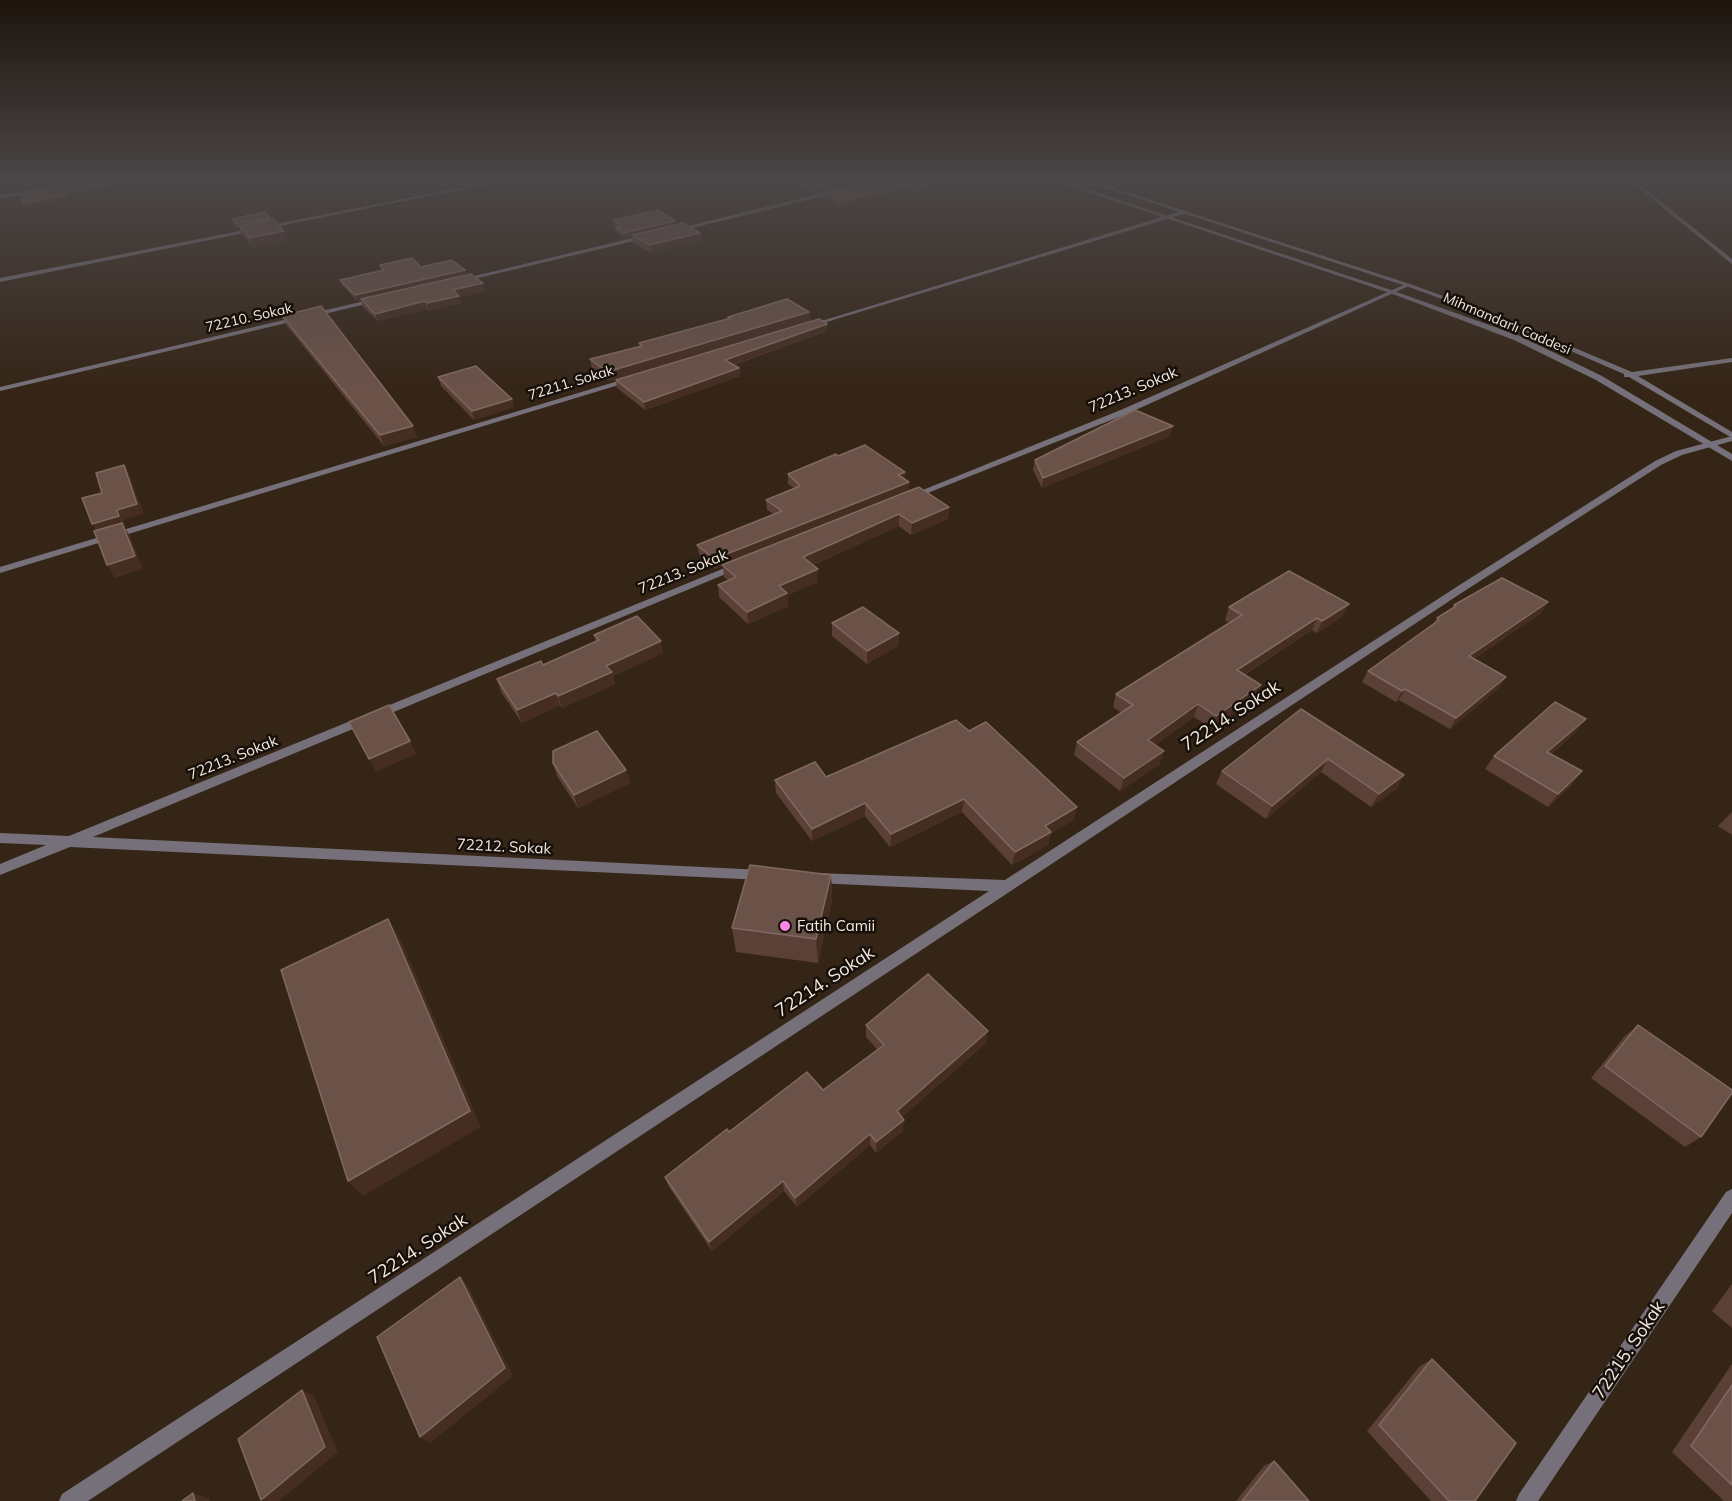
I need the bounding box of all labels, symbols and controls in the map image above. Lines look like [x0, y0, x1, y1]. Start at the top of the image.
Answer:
street label: Mihmandarlı Caddesi [1441, 289, 1573, 359]
street label: 72210. Sokak [204, 300, 294, 336]
street label: 72211. Sokak [526, 362, 616, 404]
street label: 72213. Sokak [1086, 363, 1180, 417]
street label: 72213. Sokak [636, 546, 730, 598]
street label: 72214. Sokak [1178, 676, 1284, 756]
street label: 72213. Sokak [186, 732, 280, 784]
street label: 72212. Sokak [456, 836, 552, 858]
place label: Fatih Camii [797, 917, 875, 935]
marker: Fatih Camii [778, 919, 792, 933]
street label: 72214. Sokak [772, 942, 878, 1022]
street label: 72214. Sokak [365, 1209, 471, 1289]
street label: 72215. Sokak [1588, 1297, 1670, 1403]

